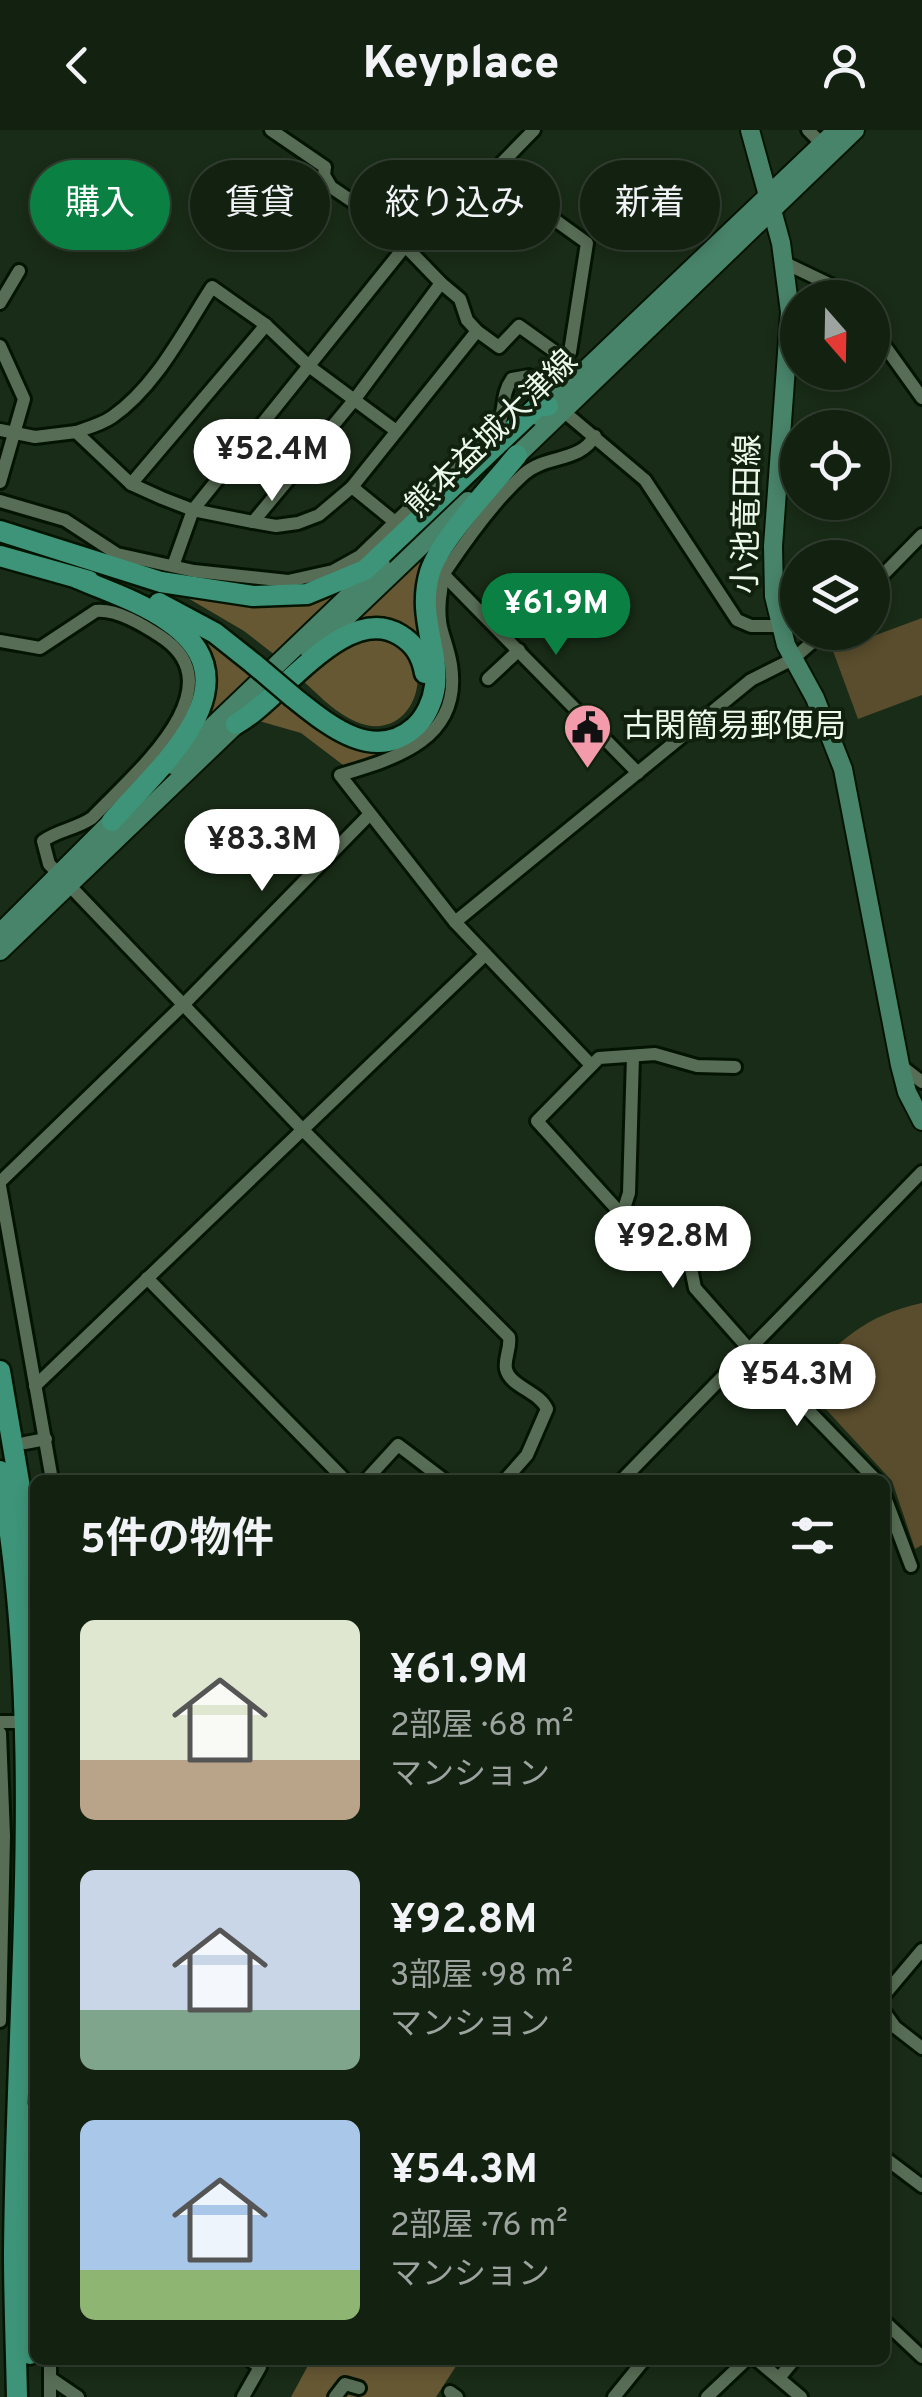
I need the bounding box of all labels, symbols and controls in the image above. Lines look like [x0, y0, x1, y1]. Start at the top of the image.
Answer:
text: Keyplace [363, 37, 559, 94]
icon: back [50, 38, 105, 93]
icon: person [817, 38, 872, 93]
chip: 購入 [30, 160, 170, 250]
chip: 賃貸 [190, 160, 330, 250]
chip: 絞り込み [350, 160, 560, 250]
chip: 新着 [580, 160, 720, 250]
north arrow [780, 280, 890, 390]
map controls [780, 280, 890, 650]
street label: 熊本益城大津線 [399, 343, 587, 527]
button: locate [780, 410, 890, 520]
pin: ¥52.4M [191, 419, 353, 504]
text: ¥52.4M [216, 431, 328, 471]
street label: 小池竜田線 [728, 434, 770, 594]
button: layers [780, 540, 890, 650]
pin: ¥61.9M [475, 573, 637, 658]
text: ¥61.9M [503, 585, 609, 625]
public building icon: 古閑簡易郵便局 [561, 702, 613, 770]
place label: 古閑簡易郵便局 [622, 708, 846, 748]
pin: ¥83.3M [181, 809, 343, 894]
text: ¥83.3M [207, 821, 317, 861]
pin: ¥92.8M [592, 1206, 754, 1291]
text: ¥92.8M [617, 1218, 729, 1258]
pin: ¥54.3M [716, 1344, 878, 1429]
text: ¥54.3M [741, 1356, 853, 1396]
icon: filters [785, 1508, 840, 1563]
text: 5件の物件 [80, 1515, 274, 1568]
text: ¥61.9M [390, 1645, 528, 1698]
icon: home [160, 1660, 280, 1780]
text: 2部屋 · 68 m² [390, 1707, 574, 1747]
text: マンション [390, 1756, 550, 1796]
text: ¥92.8M [390, 1895, 537, 1948]
icon: home [160, 1910, 280, 2030]
text: 3部屋 · 98 m² [390, 1957, 573, 1997]
text: マンション [390, 2006, 550, 2046]
text: ¥54.3M [390, 2145, 538, 2198]
icon: home [160, 2160, 280, 2280]
text: 2部屋 · 76 m² [390, 2207, 568, 2247]
text: マンション [390, 2256, 550, 2296]

